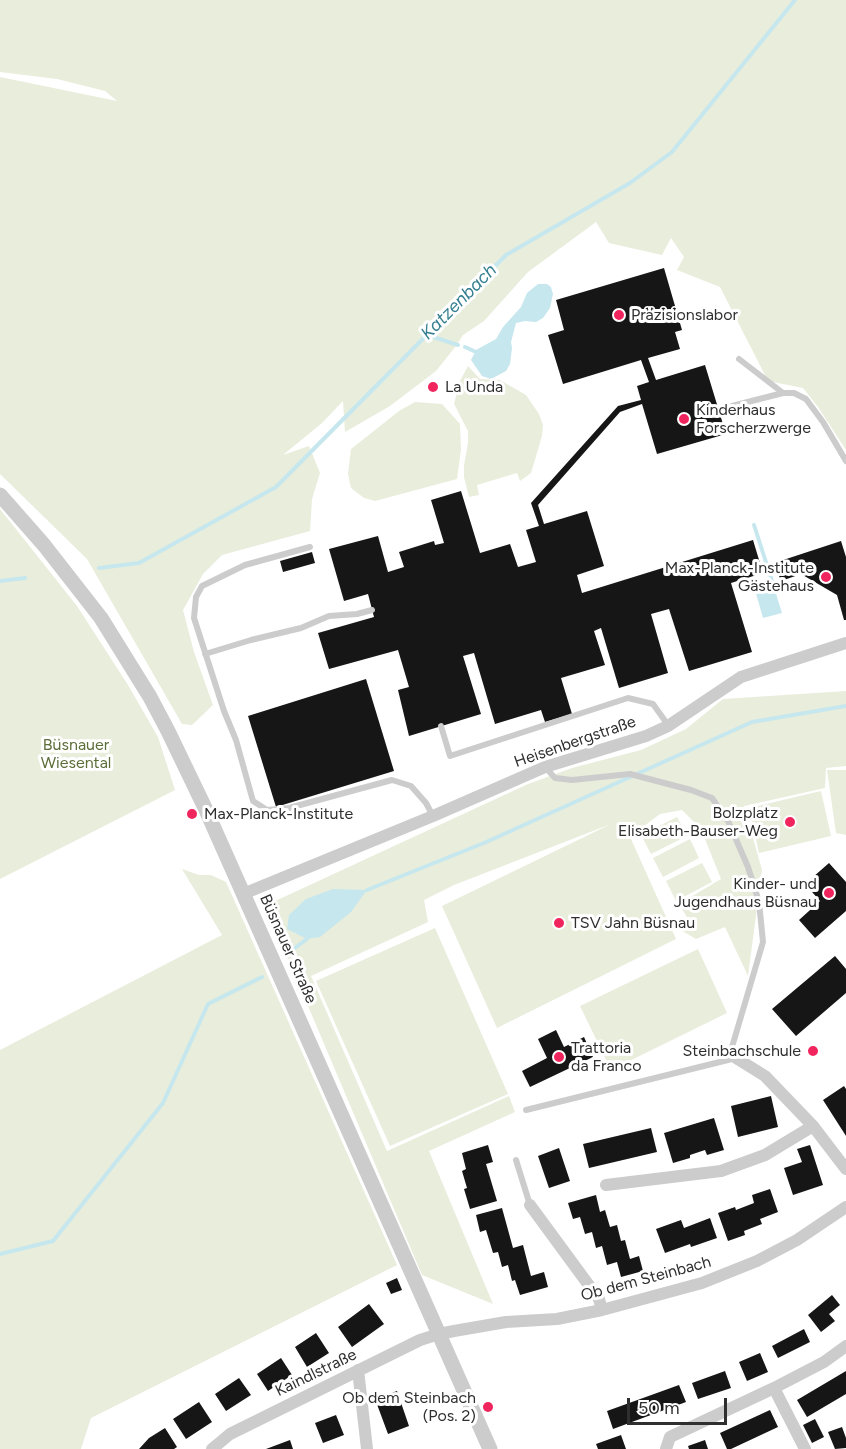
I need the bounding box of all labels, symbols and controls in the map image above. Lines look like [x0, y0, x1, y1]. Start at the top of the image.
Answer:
water label: Katzenbach [417, 260, 501, 344]
place label: Präzisionslabor [631, 305, 738, 325]
marker: Präzisionslabor [612, 308, 626, 322]
place label: La Unda [445, 377, 503, 397]
marker: La Unda [426, 380, 440, 394]
place label: Kinderhaus Forscherzwerge [696, 400, 811, 438]
marker: Kinderhaus Forscherzwerge [677, 412, 691, 426]
place label: Max-Planck-Institute Gästehaus [665, 558, 814, 596]
marker: Max-Planck-Institute Gästehaus [819, 570, 833, 584]
street label: Heisenbergstraße [512, 712, 638, 772]
park label: Büsnauer Wiesental [41, 735, 111, 773]
place label: Bolzplatz Elisabeth-Bauser-Weg [618, 803, 778, 841]
place label: Max-Planck-Institute [204, 804, 353, 824]
marker: Max-Planck-Institute [185, 807, 199, 821]
marker: Bolzplatz Elisabeth-Bauser-Weg [783, 815, 797, 829]
place label: Kinder- und Jugendhaus Büsnau [674, 874, 817, 912]
marker: Kinder- und Jugendhaus Büsnau [822, 886, 836, 900]
street label: Büsnauer Straße [255, 891, 321, 1007]
place label: TSV Jahn Büsnau [571, 913, 695, 933]
marker: TSV Jahn Büsnau [552, 916, 566, 930]
place label: Trattoria da Franco [571, 1038, 641, 1076]
place label: Steinbachschule [682, 1041, 801, 1061]
marker: Steinbachschule [806, 1044, 820, 1058]
marker: Trattoria da Franco [552, 1050, 566, 1064]
street label: Ob dem Steinbach [579, 1252, 713, 1306]
street label: Kaindlstraße [272, 1345, 360, 1401]
scale bar [630, 1386, 730, 1424]
place label: Ob dem Steinbach (Pos. 2) [342, 1388, 476, 1426]
text: 50 m [638, 1397, 680, 1419]
marker: Ob dem Steinbach (Pos. 2) [481, 1400, 495, 1414]

